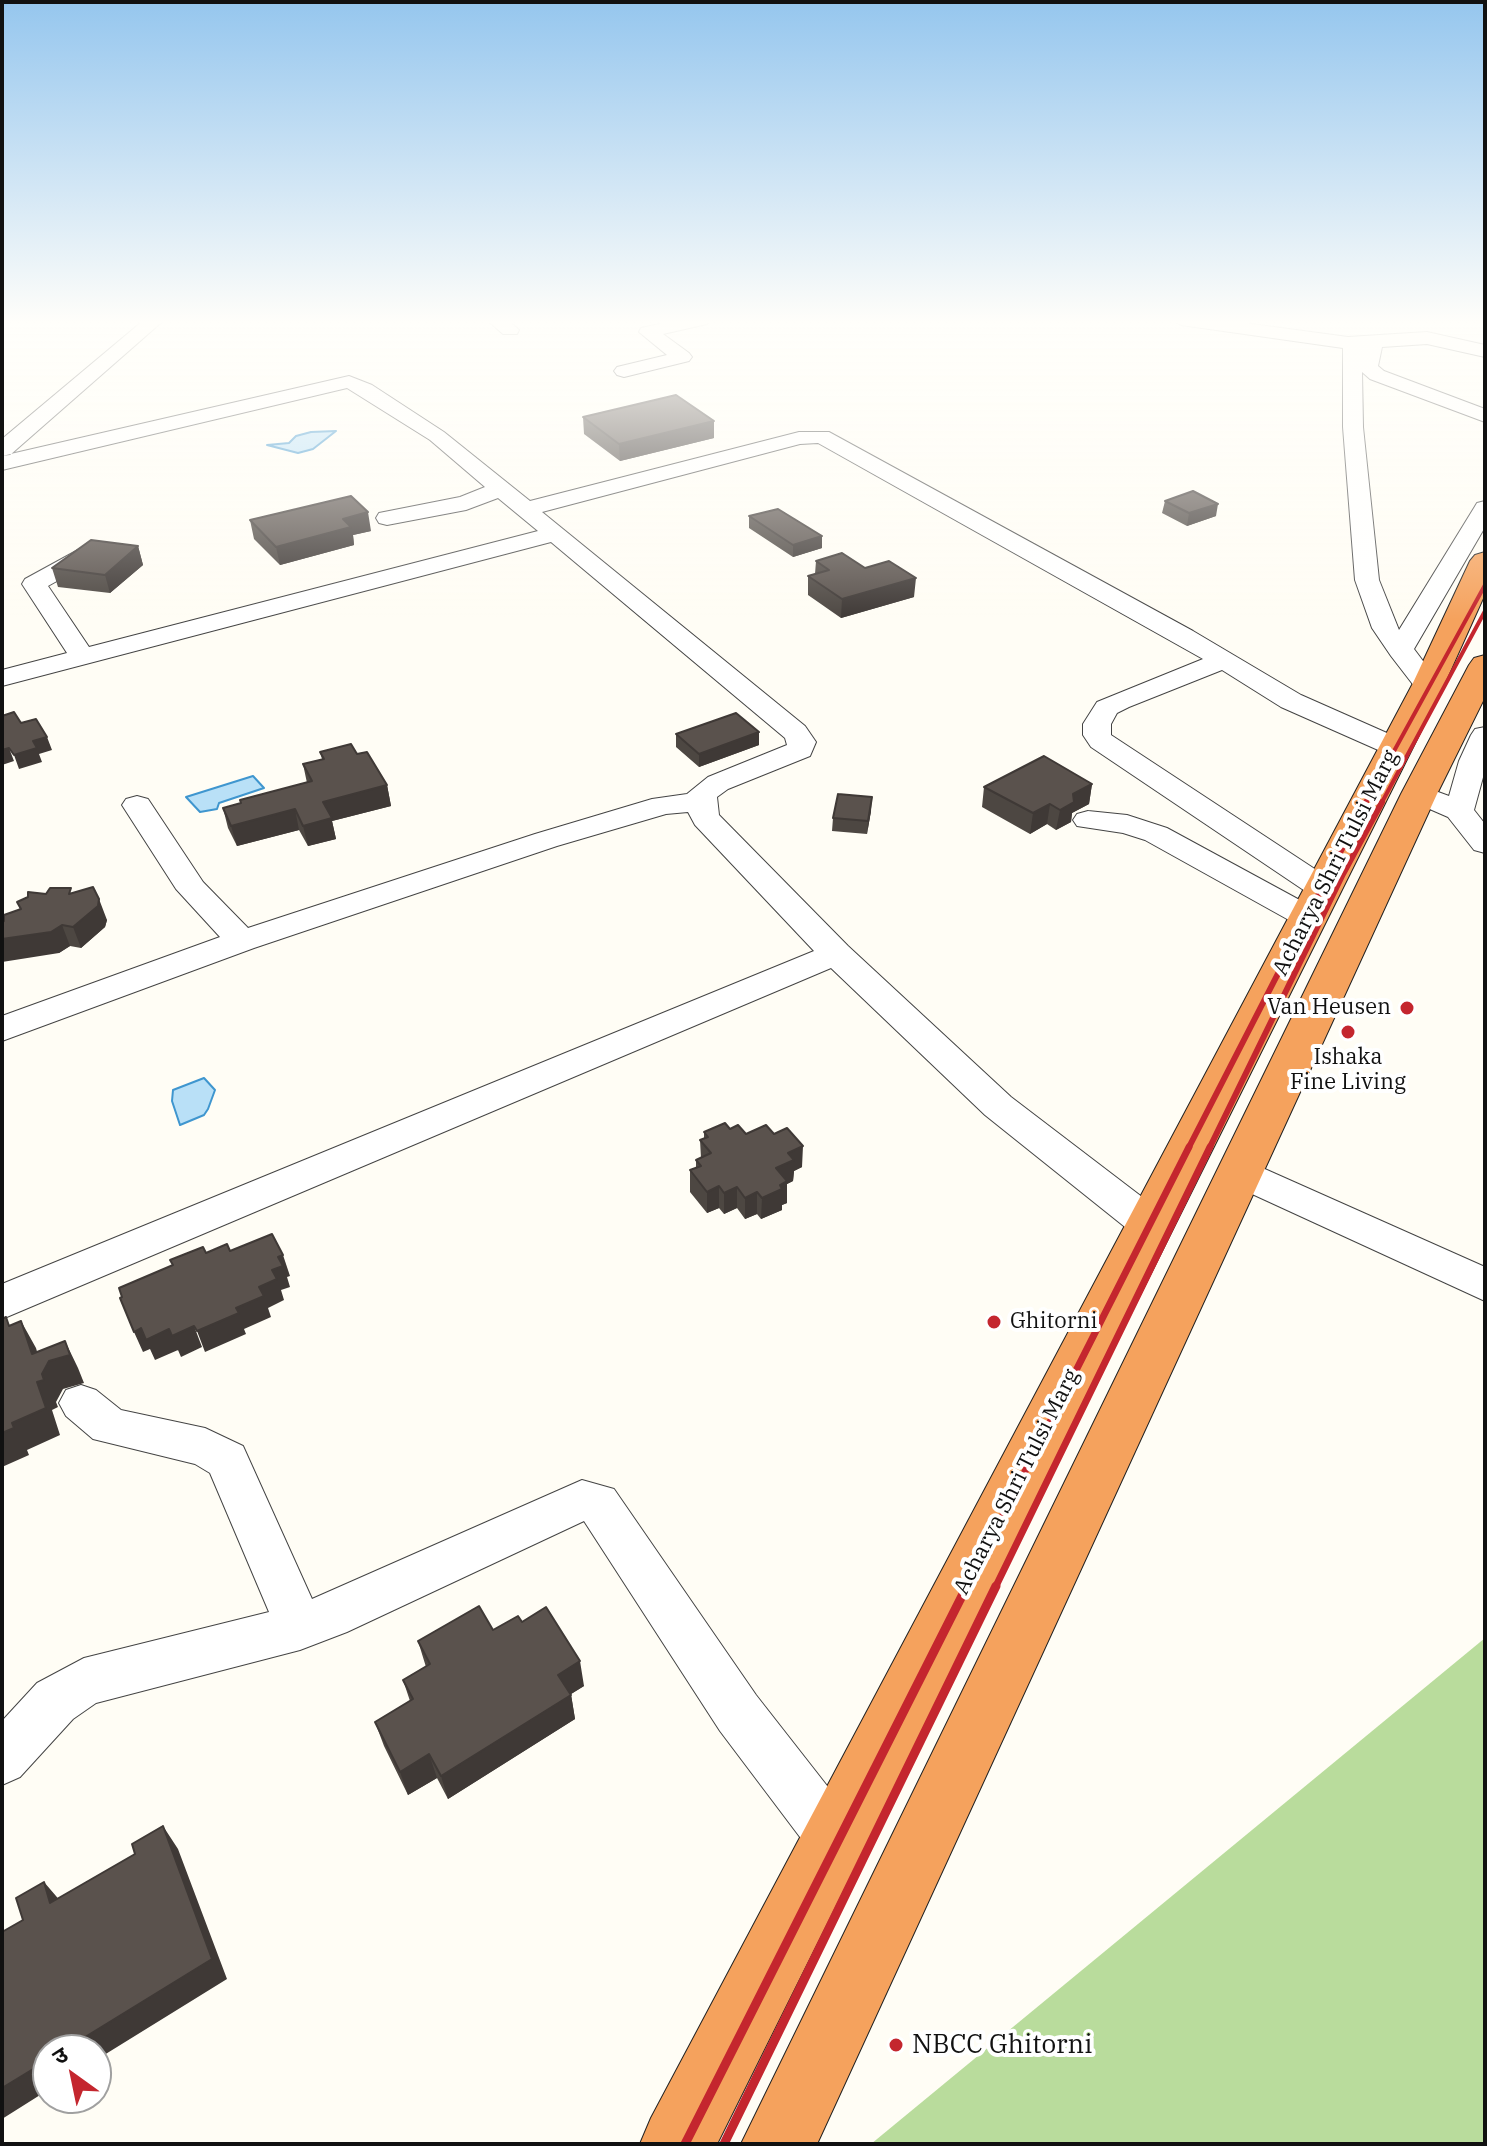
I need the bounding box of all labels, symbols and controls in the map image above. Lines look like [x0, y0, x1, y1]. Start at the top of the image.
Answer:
street label: Acharya Shri Tulsi Marg [1268, 746, 1404, 980]
place label: Van Heusen [1267, 995, 1391, 1021]
marker: Van Heusen [1398, 999, 1416, 1017]
marker: Ishaka Fine Living [1339, 1023, 1357, 1041]
place label: Ishaka Fine Living [1290, 1045, 1406, 1096]
place label: Ghitorni [1010, 1309, 1097, 1335]
marker: Ghitorni [985, 1313, 1003, 1331]
street label: Acharya Shri Tulsi Marg [949, 1365, 1085, 1599]
place label: NBCC Ghitorni [912, 2029, 1092, 2061]
north arrow [32, 2034, 112, 2114]
marker: NBCC Ghitorni [887, 2036, 905, 2054]
text: उ [46, 2039, 73, 2071]

